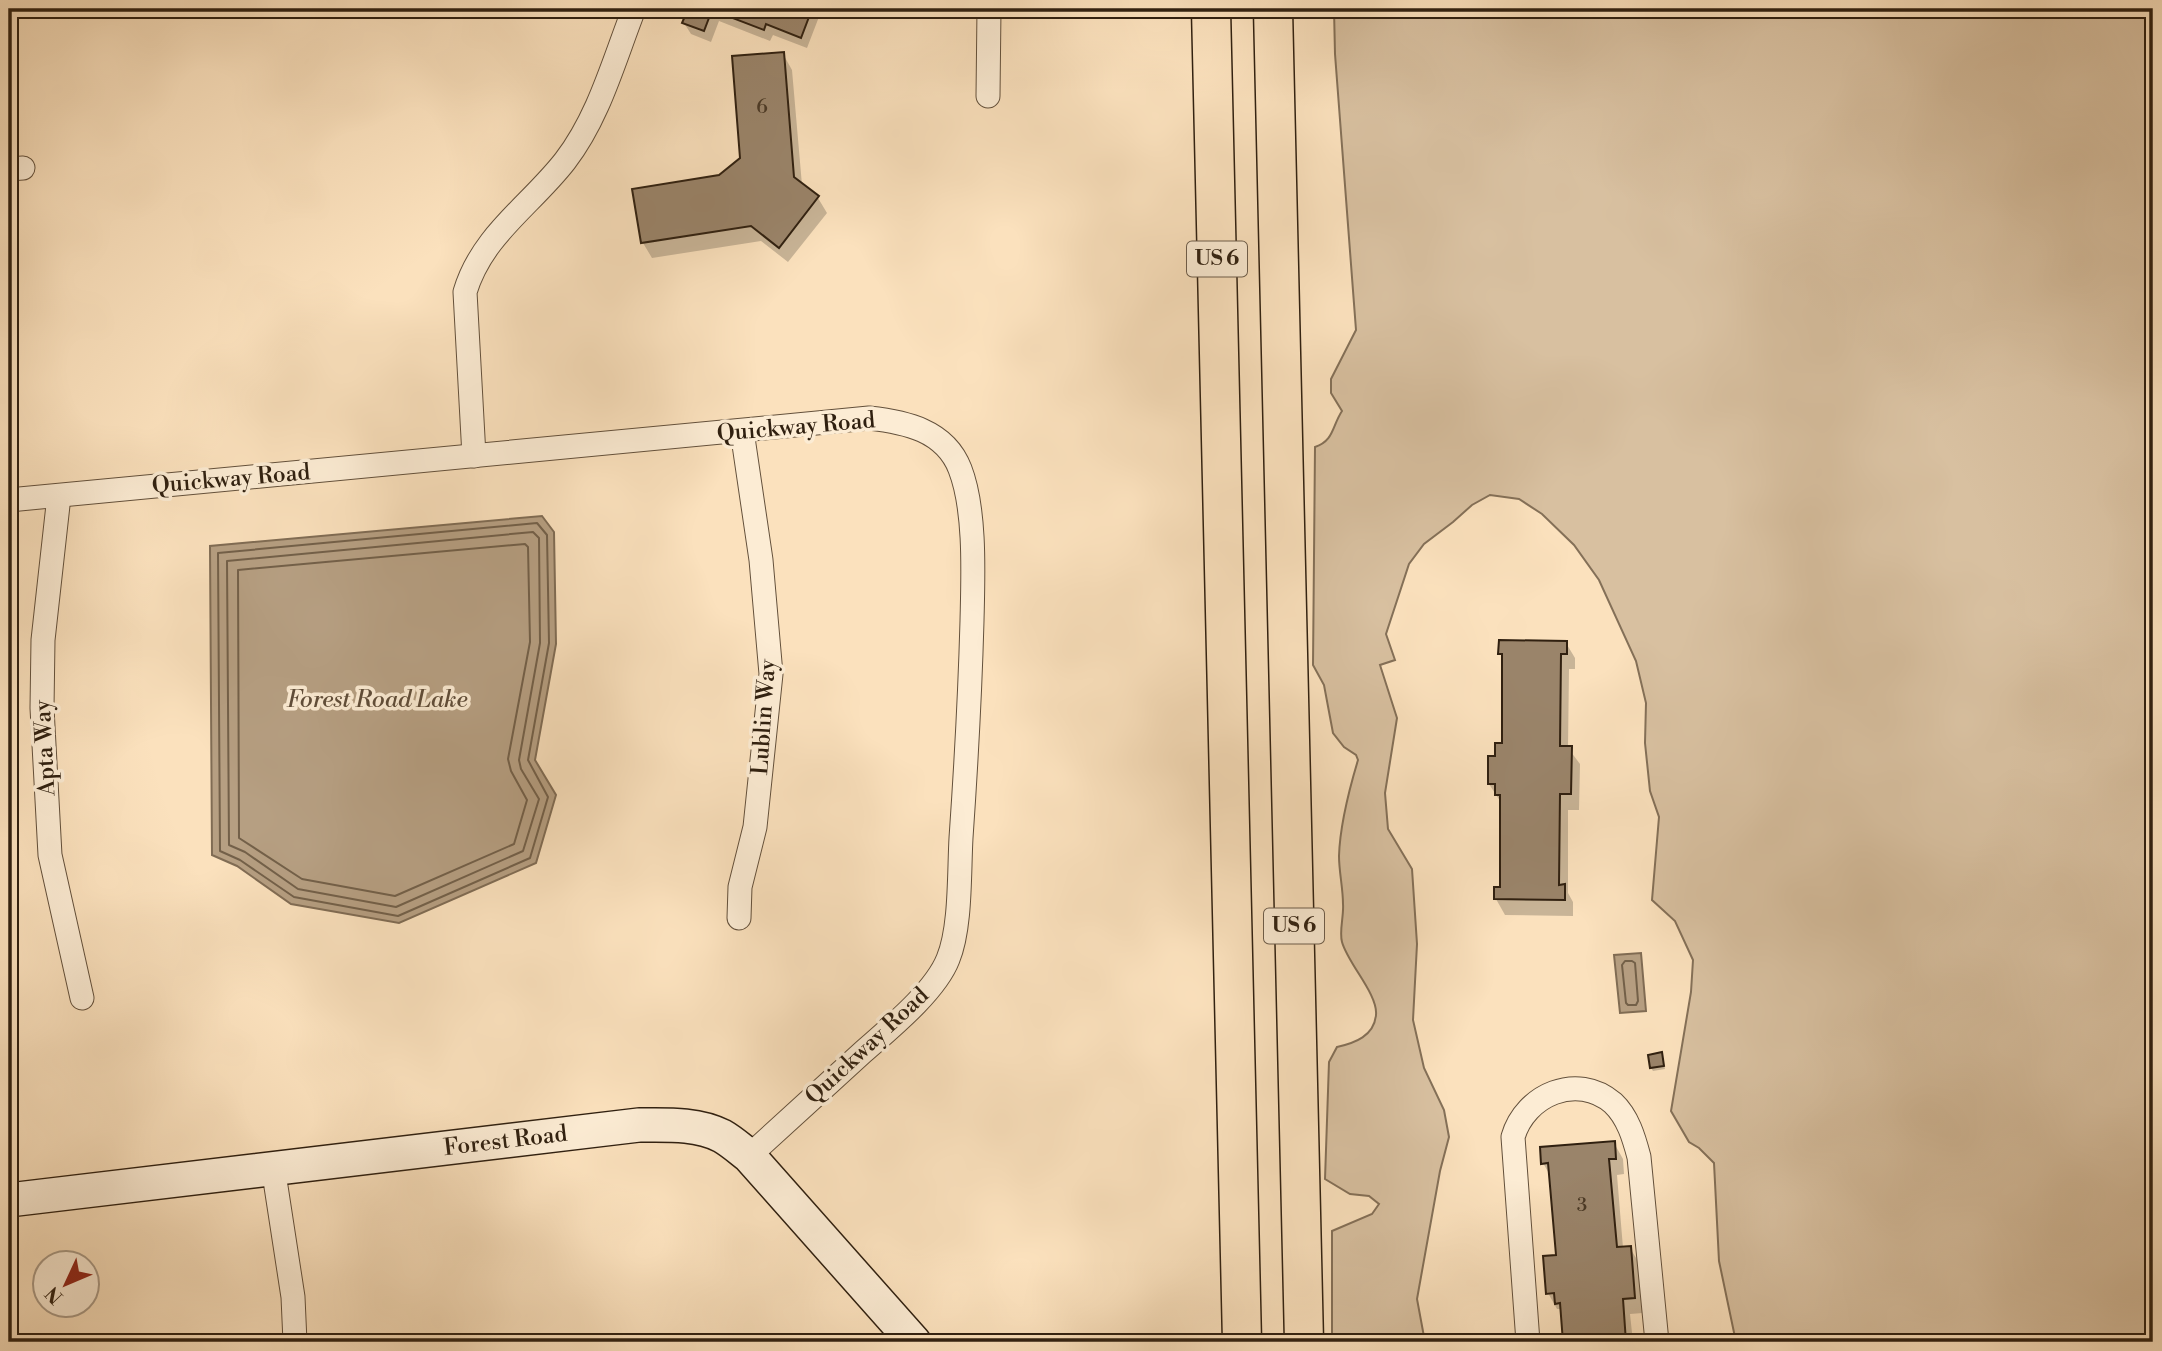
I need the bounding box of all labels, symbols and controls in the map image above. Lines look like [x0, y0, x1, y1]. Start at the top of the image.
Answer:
house number: 6 [756, 95, 768, 119]
road number: US 6 [1187, 242, 1247, 276]
street label: Quickway Road [716, 406, 876, 448]
street label: Quickway Road [151, 458, 311, 500]
street label: Lublin Way [746, 657, 782, 776]
water label: Forest Road Lake [286, 685, 468, 715]
street label: Apta Way [28, 699, 62, 798]
road number: US 6 [1264, 908, 1324, 944]
street label: Quickway Road [799, 982, 935, 1110]
street label: Forest Road [442, 1120, 569, 1162]
house number: 3 [1577, 1193, 1587, 1217]
north arrow [32, 1250, 102, 1320]
text: N [41, 1281, 68, 1309]

